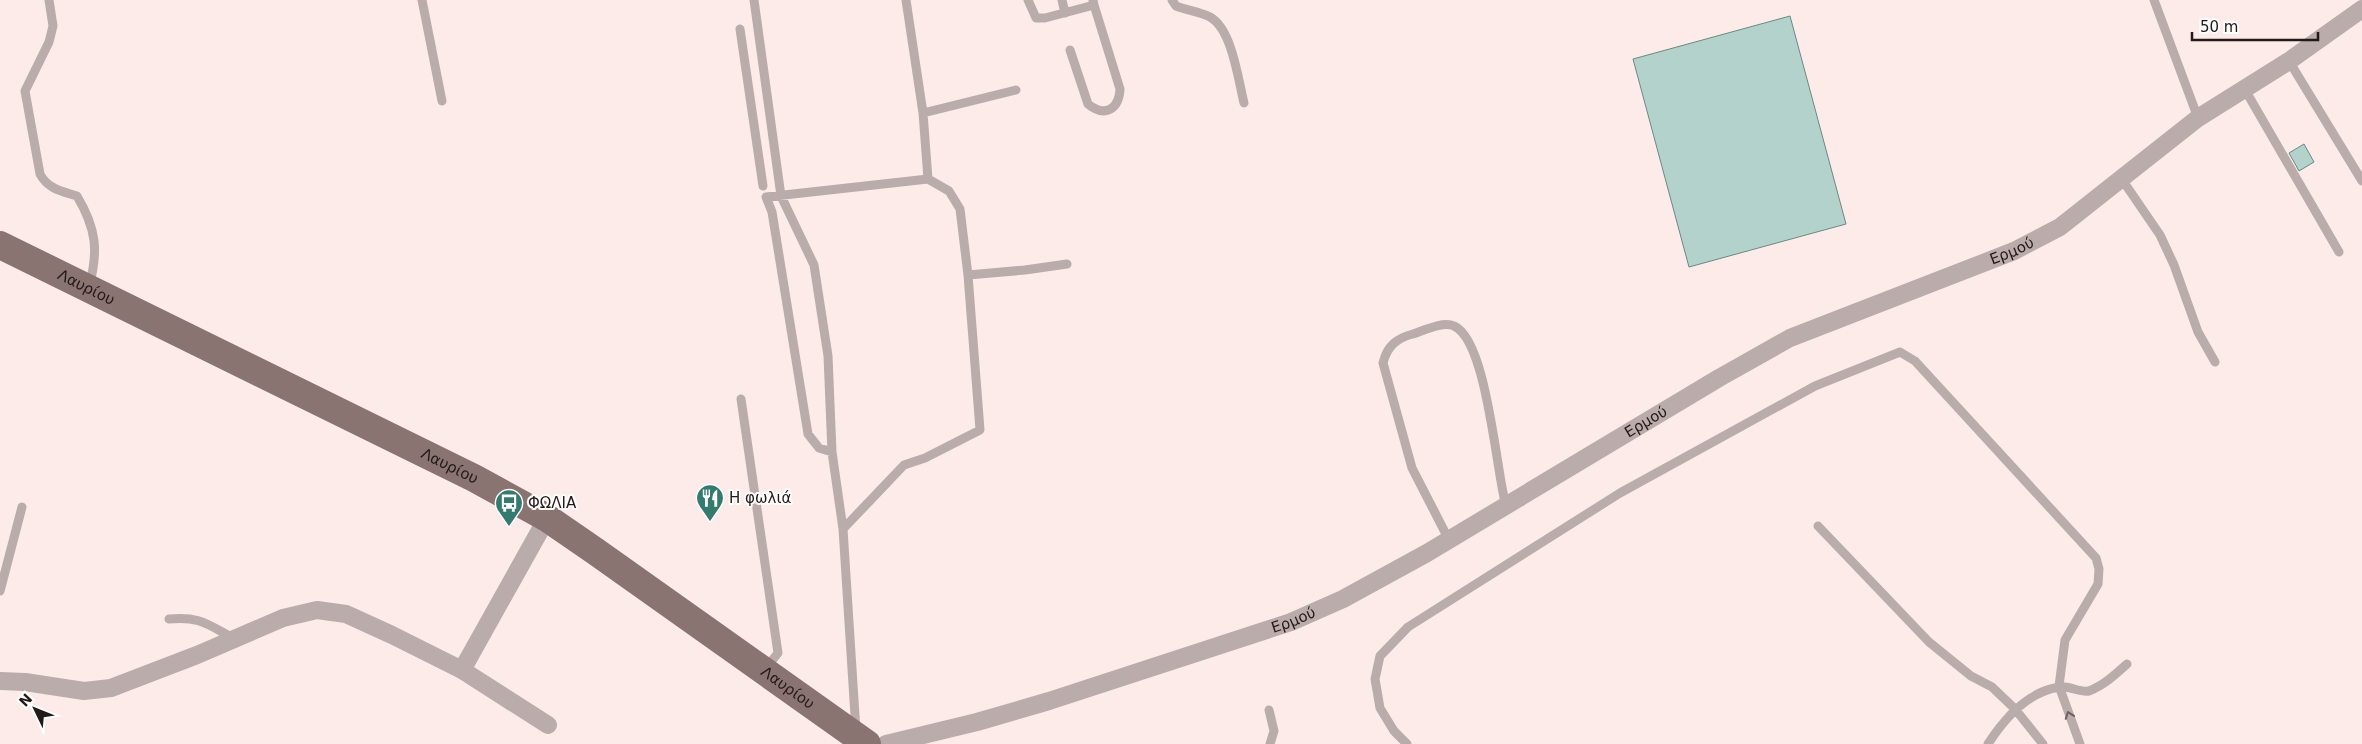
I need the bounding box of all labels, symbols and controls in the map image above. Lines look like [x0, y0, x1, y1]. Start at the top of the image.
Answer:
scale bar [2192, 10, 2318, 42]
text: 50 m [2200, 18, 2238, 36]
street label: Ερμού [1987, 233, 2037, 269]
street label: Λαυρίου [55, 266, 118, 309]
street label: Ερμού [1621, 402, 1670, 441]
street label: Λαυρίου [418, 444, 481, 488]
restaurant icon: Η φωλιά [695, 483, 725, 522]
bus stop icon: ΦΩΛΙΑ [494, 488, 524, 527]
place label: Η φωλιά [729, 489, 791, 507]
place label: ΦΩΛΙΑ [528, 494, 577, 512]
street label: Ερμού [1269, 603, 1318, 637]
street label: Λαυρίου [758, 663, 818, 713]
north arrow [10, 684, 60, 734]
text: N [16, 690, 35, 710]
one-way arrow [2065, 712, 2075, 720]

